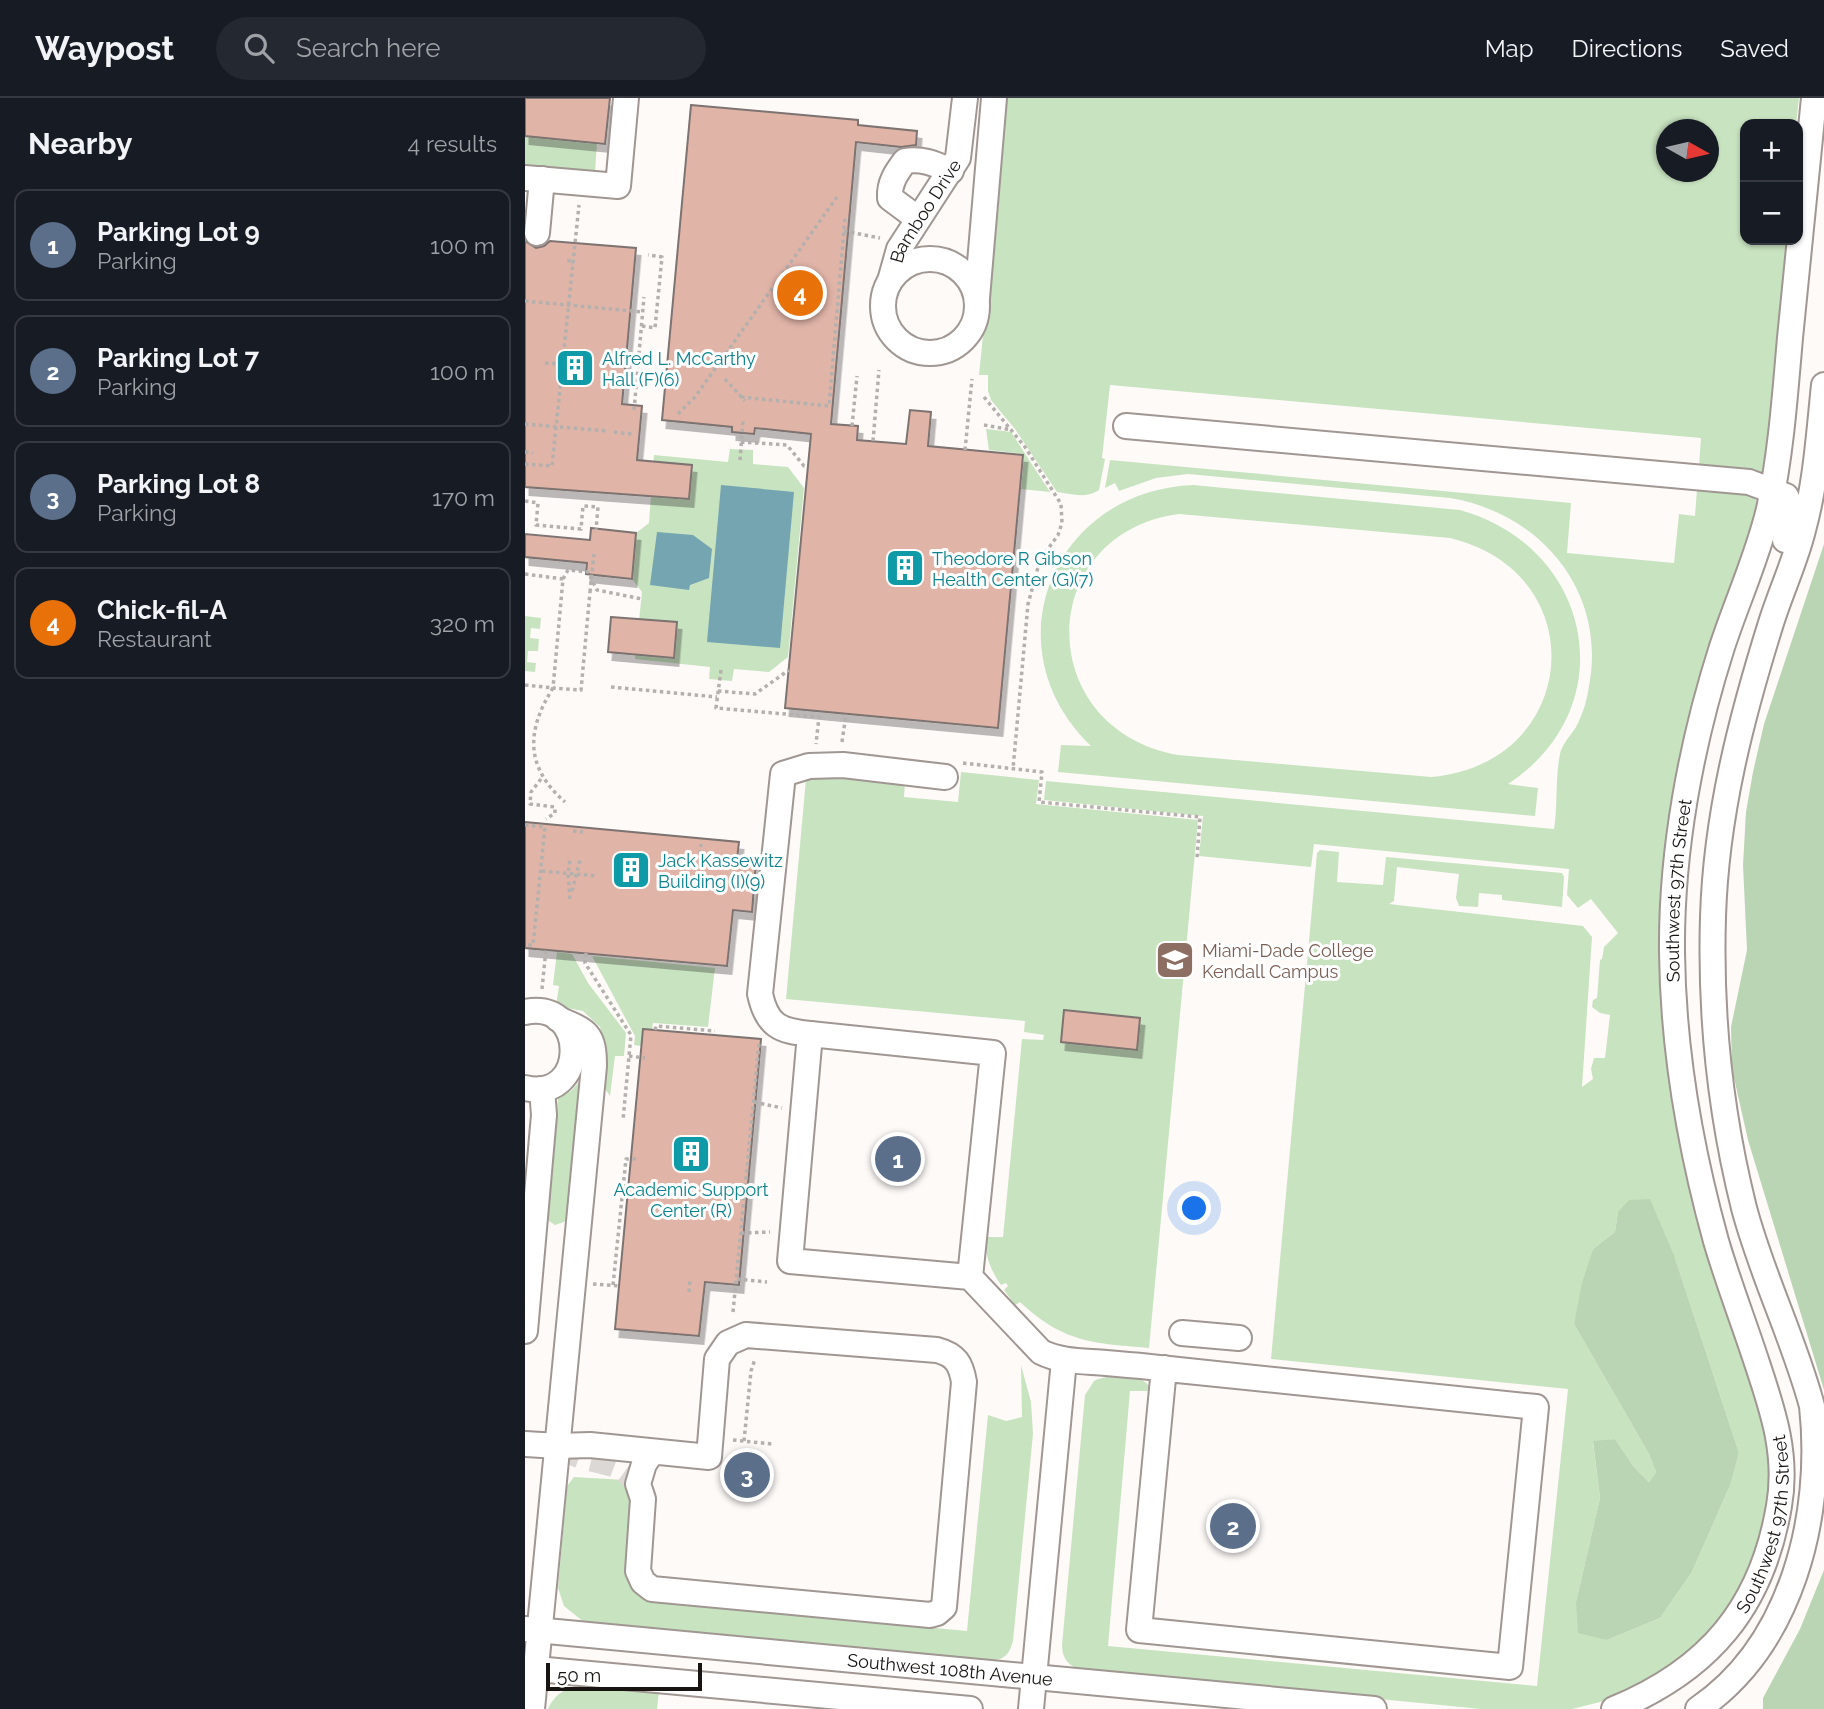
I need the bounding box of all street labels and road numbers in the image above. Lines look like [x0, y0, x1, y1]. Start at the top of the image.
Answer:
street label: Bamboo Drive [885, 155, 965, 265]
street label: Southwest 97th Street [1661, 797, 1695, 983]
street label: Southwest 97th Street [1731, 1434, 1792, 1617]
street label: Southwest 108th Avenue [847, 1649, 1054, 1689]

